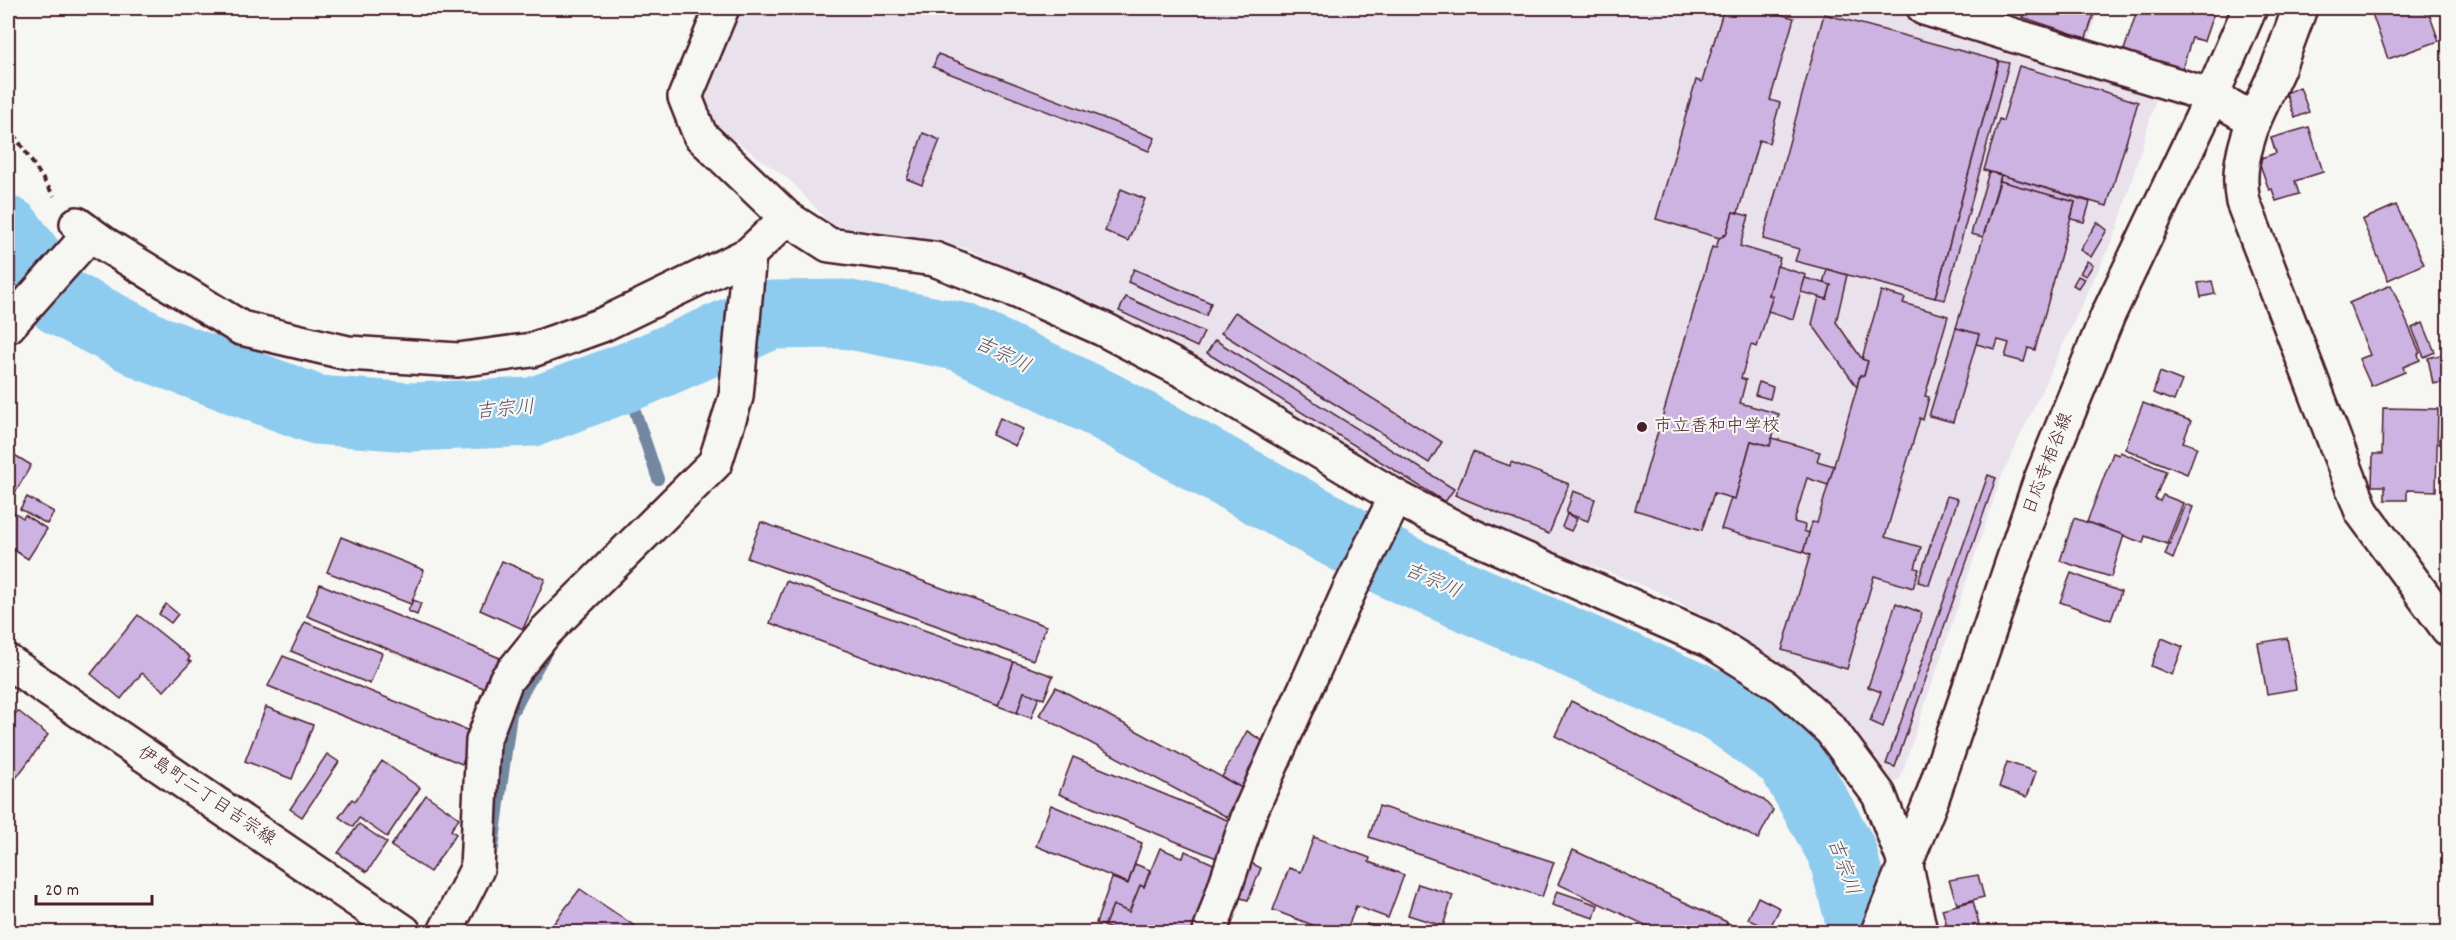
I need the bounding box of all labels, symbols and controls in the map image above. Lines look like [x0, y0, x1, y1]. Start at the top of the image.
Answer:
water label: 吉宗川 [969, 330, 1035, 382]
water label: 吉宗川 [474, 394, 536, 428]
street label: 日応寺栢谷線 [2018, 409, 2080, 519]
place label: 市立香和中学校 [1654, 415, 1780, 440]
marker: 市立香和中学校 [1635, 420, 1649, 434]
water label: 吉宗川 [1399, 557, 1465, 607]
street label: 伊島町二丁目吉宗線 [132, 741, 280, 853]
water label: 吉宗川 [1819, 834, 1865, 900]
scale bar [36, 868, 152, 906]
text: 20 m [45, 879, 79, 904]

